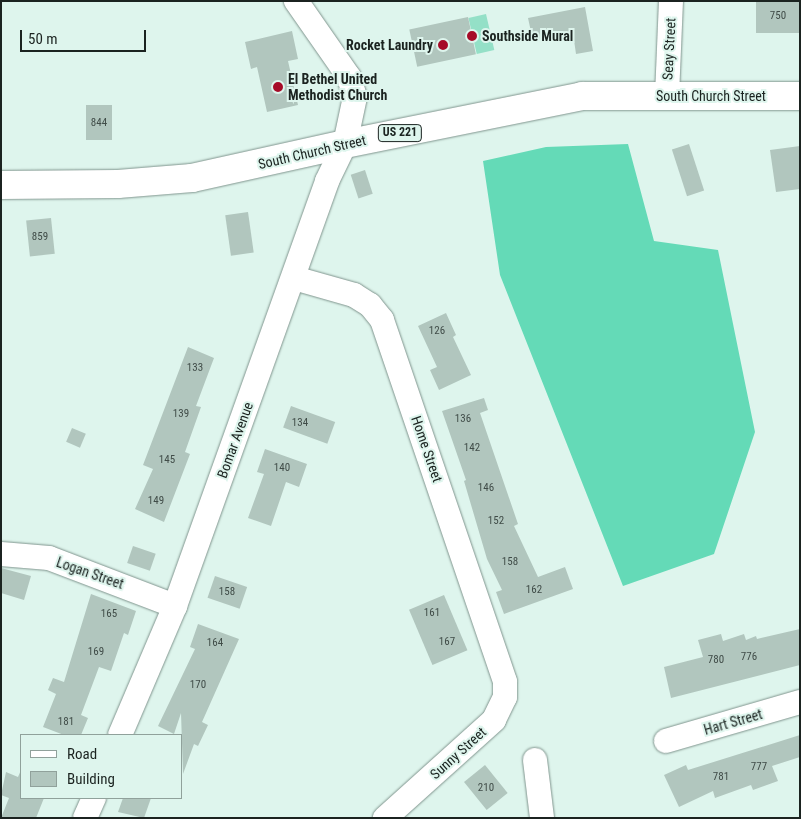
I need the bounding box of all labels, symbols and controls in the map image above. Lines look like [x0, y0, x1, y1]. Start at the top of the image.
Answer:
house number: 750 [770, 9, 786, 23]
street label: Seay Street [659, 17, 679, 81]
scale bar [22, 20, 149, 52]
place label: Southside Mural [482, 28, 573, 44]
text: 50 m [28, 30, 58, 48]
marker: Southside Mural [466, 30, 478, 42]
place label: Rocket Laundry [346, 37, 433, 53]
marker: Rocket Laundry [437, 39, 449, 51]
place label: El Bethel United Methodist Church [288, 71, 387, 104]
marker: El Bethel United Methodist Church [272, 81, 284, 93]
street label: South Church Street [656, 88, 766, 104]
house number: 844 [91, 116, 107, 130]
road number: US 221 [378, 124, 422, 142]
street label: South Church Street [257, 131, 367, 173]
house number: 859 [32, 230, 48, 244]
house number: 126 [429, 324, 445, 338]
house number: 133 [187, 361, 203, 375]
street label: Bomar Avenue [213, 400, 257, 480]
house number: 139 [173, 407, 189, 421]
house number: 136 [455, 412, 471, 426]
street label: Home Street [408, 414, 446, 484]
house number: 134 [292, 416, 308, 430]
house number: 142 [464, 441, 480, 455]
house number: 145 [159, 453, 175, 467]
house number: 140 [274, 461, 290, 475]
house number: 146 [478, 481, 494, 495]
house number: 149 [148, 494, 164, 508]
house number: 152 [488, 514, 504, 528]
street label: Logan Street [54, 554, 126, 592]
house number: 158 [502, 555, 518, 569]
house number: 162 [526, 583, 542, 597]
house number: 158 [219, 585, 235, 599]
house number: 161 [424, 606, 440, 620]
house number: 165 [101, 607, 117, 621]
house number: 167 [439, 635, 455, 649]
house number: 164 [207, 636, 223, 650]
house number: 169 [88, 645, 104, 659]
house number: 776 [741, 650, 757, 664]
house number: 780 [708, 653, 724, 667]
house number: 170 [190, 678, 206, 692]
street label: Hart Street [702, 706, 764, 738]
house number: 181 [58, 715, 74, 729]
street label: Sunny Street [427, 724, 489, 782]
legend [20, 734, 182, 799]
text: Road [67, 745, 97, 763]
house number: 777 [751, 760, 767, 774]
text: Building [67, 770, 115, 788]
house number: 781 [713, 770, 729, 784]
house number: 210 [478, 781, 494, 795]

